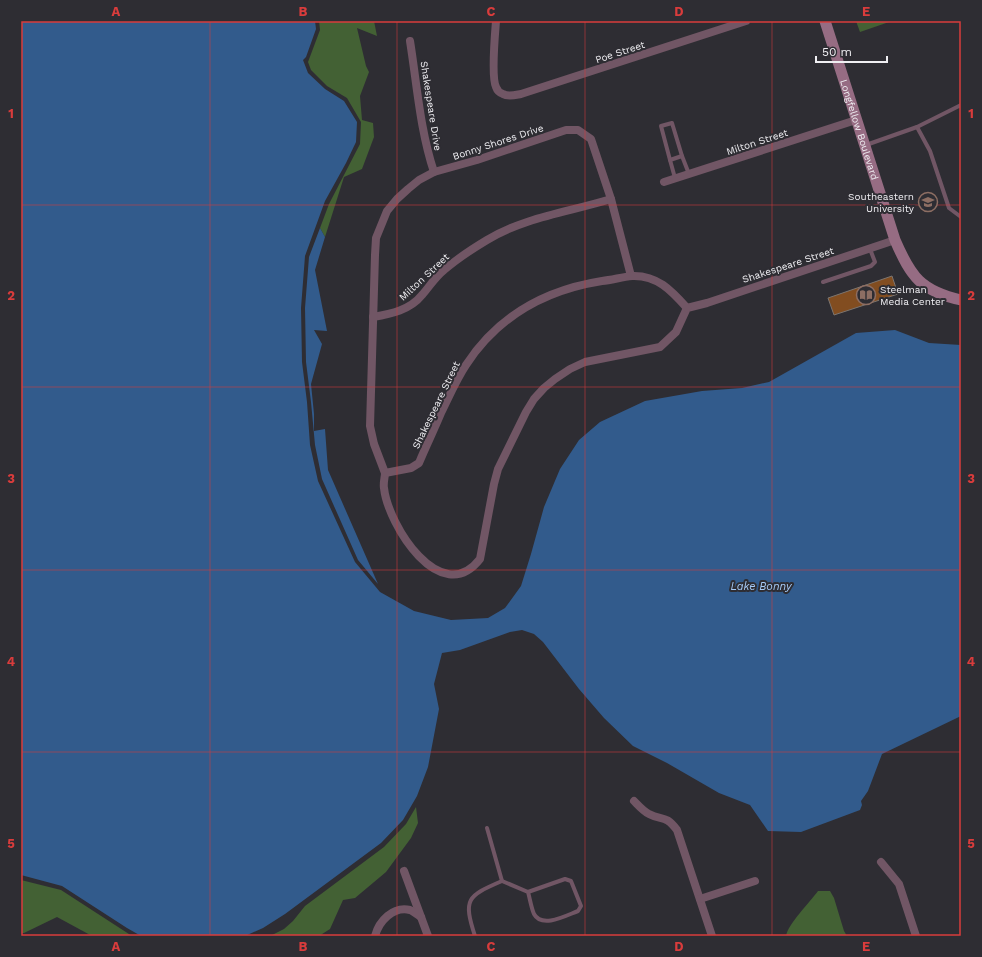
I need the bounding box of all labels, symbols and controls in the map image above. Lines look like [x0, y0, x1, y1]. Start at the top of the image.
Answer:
text: A [112, 4, 121, 19]
text: B [299, 4, 308, 19]
text: C [487, 4, 496, 19]
text: D [674, 4, 684, 19]
text: E [862, 4, 870, 19]
scale bar [816, 38, 887, 64]
street label: Poe Street [594, 39, 647, 65]
text: 50 m [822, 45, 852, 59]
street label: Shakespeare Drive [418, 60, 444, 152]
street label: Longfellow Boulevard [839, 78, 881, 181]
text: 1 [8, 106, 14, 121]
text: 1 [968, 106, 974, 121]
street label: Bonny Shores Drive [451, 122, 545, 162]
street label: Milton Street [725, 127, 790, 157]
place label: Southeastern University [848, 191, 915, 214]
school or university icon: Southeastern University [917, 191, 939, 213]
street label: Shakespeare Street [741, 245, 836, 285]
street label: Milton Street [397, 251, 452, 303]
library icon: Steelman Media Center [855, 284, 877, 306]
place label: Steelman Media Center [880, 284, 945, 307]
text: 2 [7, 288, 15, 303]
text: 2 [967, 288, 975, 303]
street label: Shakespeare Street [410, 359, 462, 450]
text: 3 [7, 471, 15, 486]
text: 3 [967, 471, 975, 486]
water label: Lake Bonny [731, 580, 793, 593]
text: 4 [7, 654, 16, 669]
text: 4 [967, 654, 976, 669]
text: 5 [7, 836, 15, 851]
text: 5 [967, 836, 975, 851]
text: A [112, 939, 121, 954]
text: B [299, 939, 308, 954]
text: C [487, 939, 496, 954]
text: D [674, 939, 684, 954]
text: E [862, 939, 870, 954]

